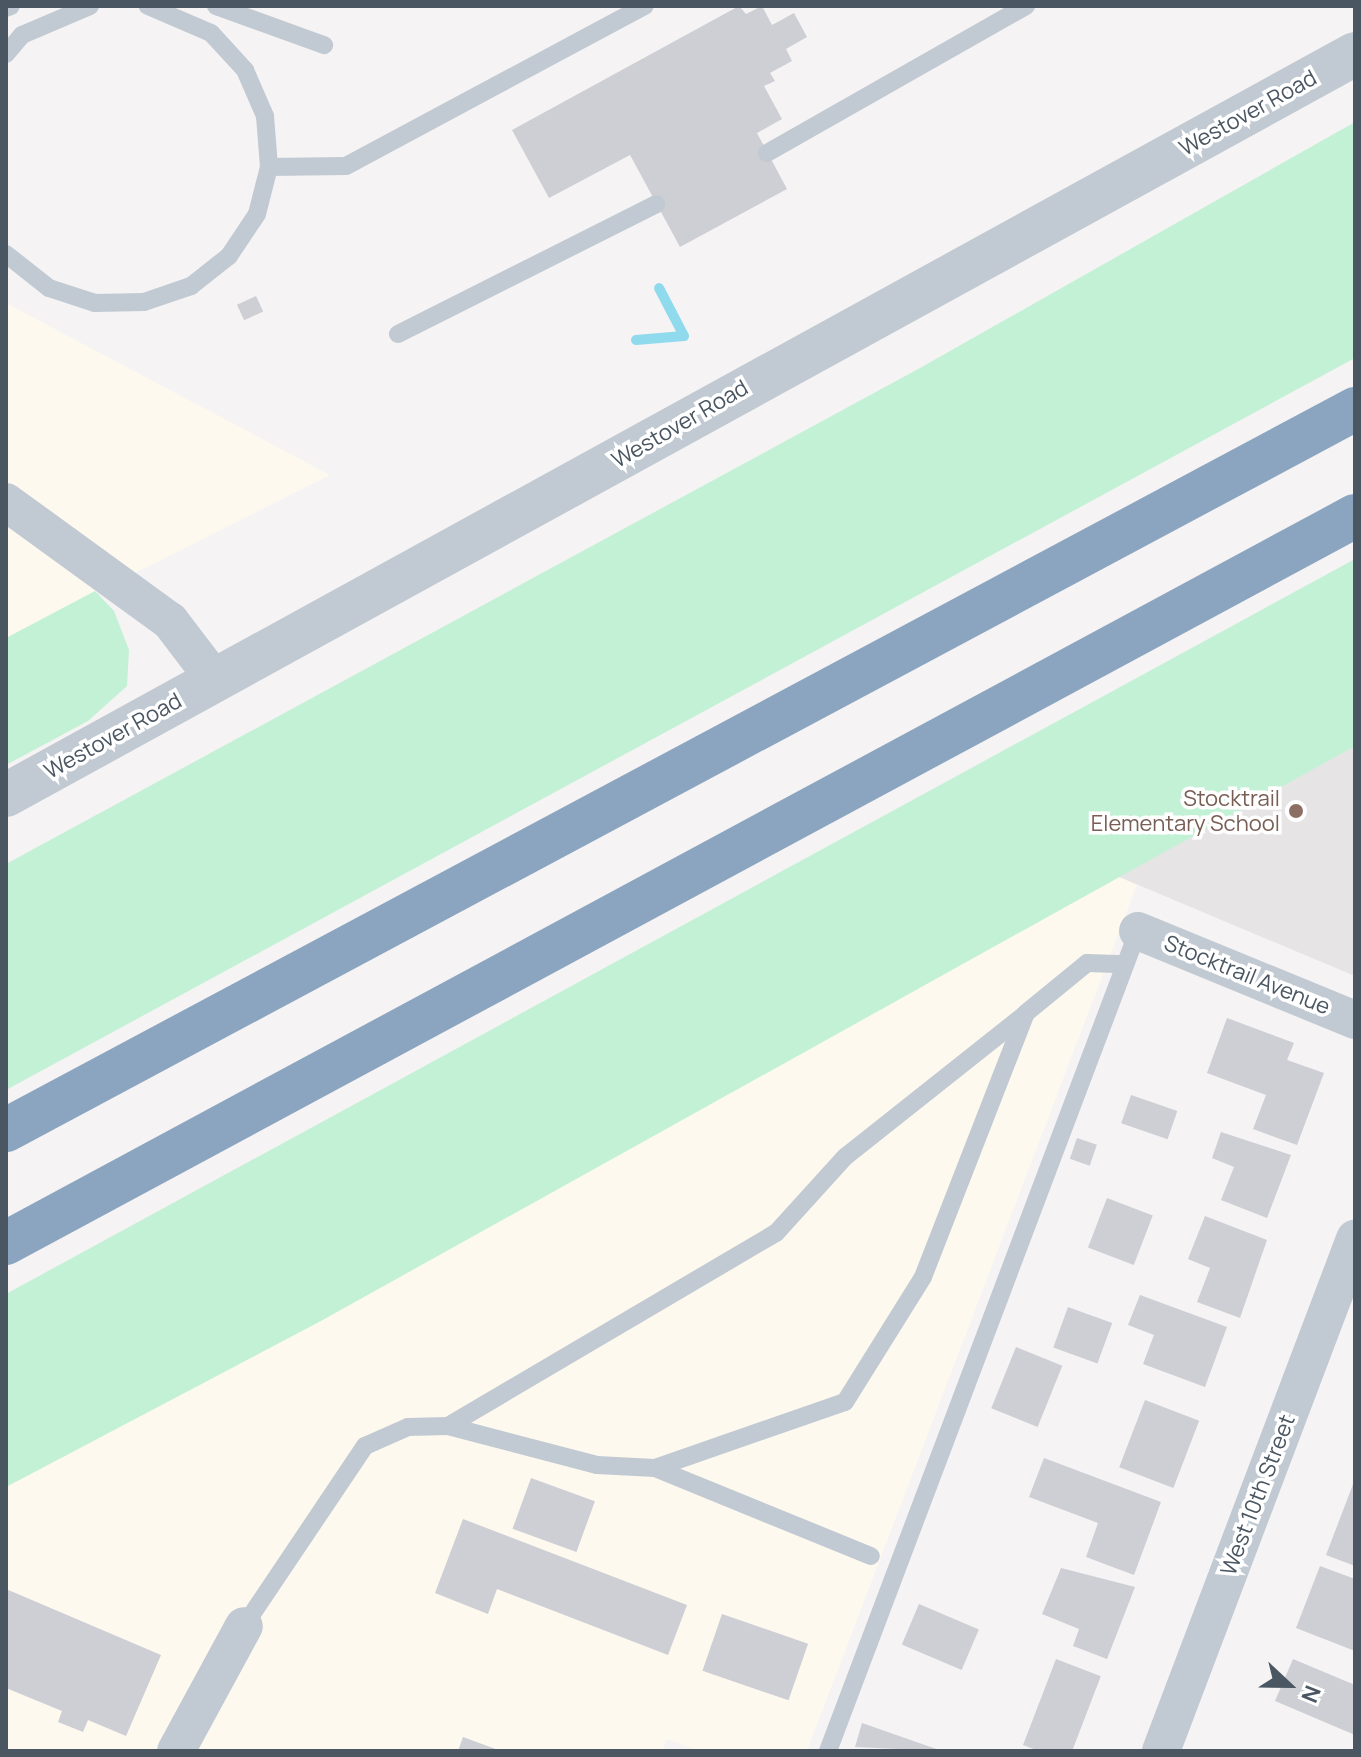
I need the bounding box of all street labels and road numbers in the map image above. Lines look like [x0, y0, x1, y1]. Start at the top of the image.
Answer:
street label: Westover Road [1175, 64, 1321, 162]
street label: Westover Road [607, 374, 753, 474]
street label: Westover Road [40, 687, 186, 785]
street label: Stocktrail Avenue [1160, 930, 1334, 1020]
street label: West 10th Street [1215, 1411, 1301, 1579]

